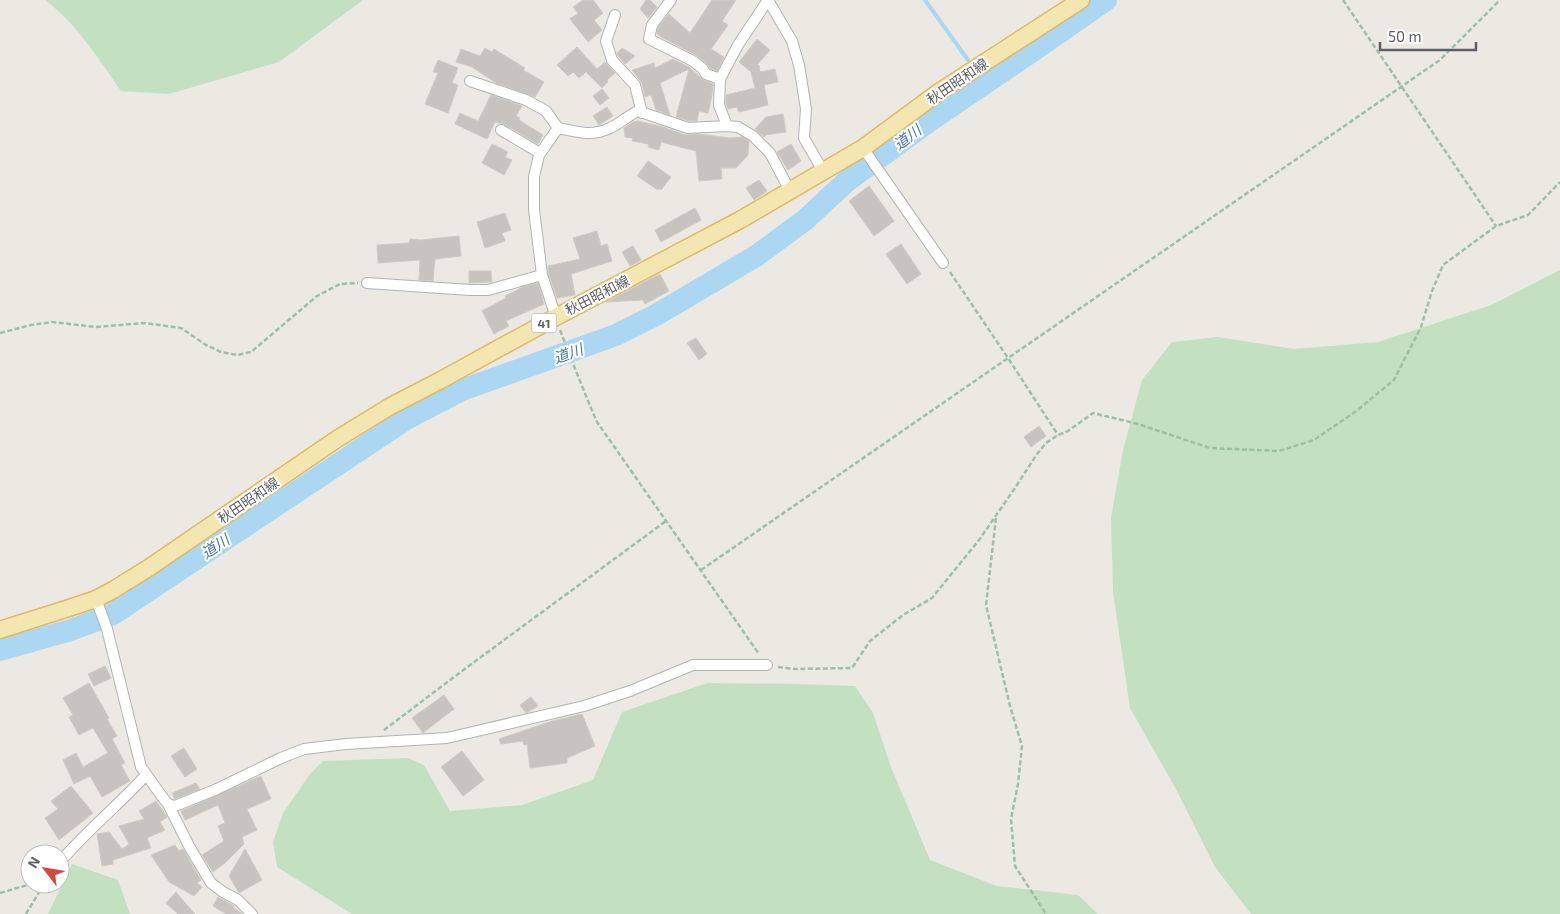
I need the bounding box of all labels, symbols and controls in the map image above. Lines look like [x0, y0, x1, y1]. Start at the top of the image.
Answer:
scale bar [1380, 20, 1476, 52]
text: 50 m [1388, 27, 1422, 45]
street label: 秋田昭和線 [923, 54, 991, 108]
water label: 道川 [890, 120, 926, 153]
street label: 秋田昭和線 [562, 272, 632, 318]
road number: 41 [532, 314, 556, 332]
water label: 道川 [551, 339, 587, 367]
street label: 秋田昭和線 [214, 473, 282, 527]
water label: 道川 [198, 529, 234, 562]
north arrow [20, 844, 70, 894]
text: N [24, 853, 43, 871]

